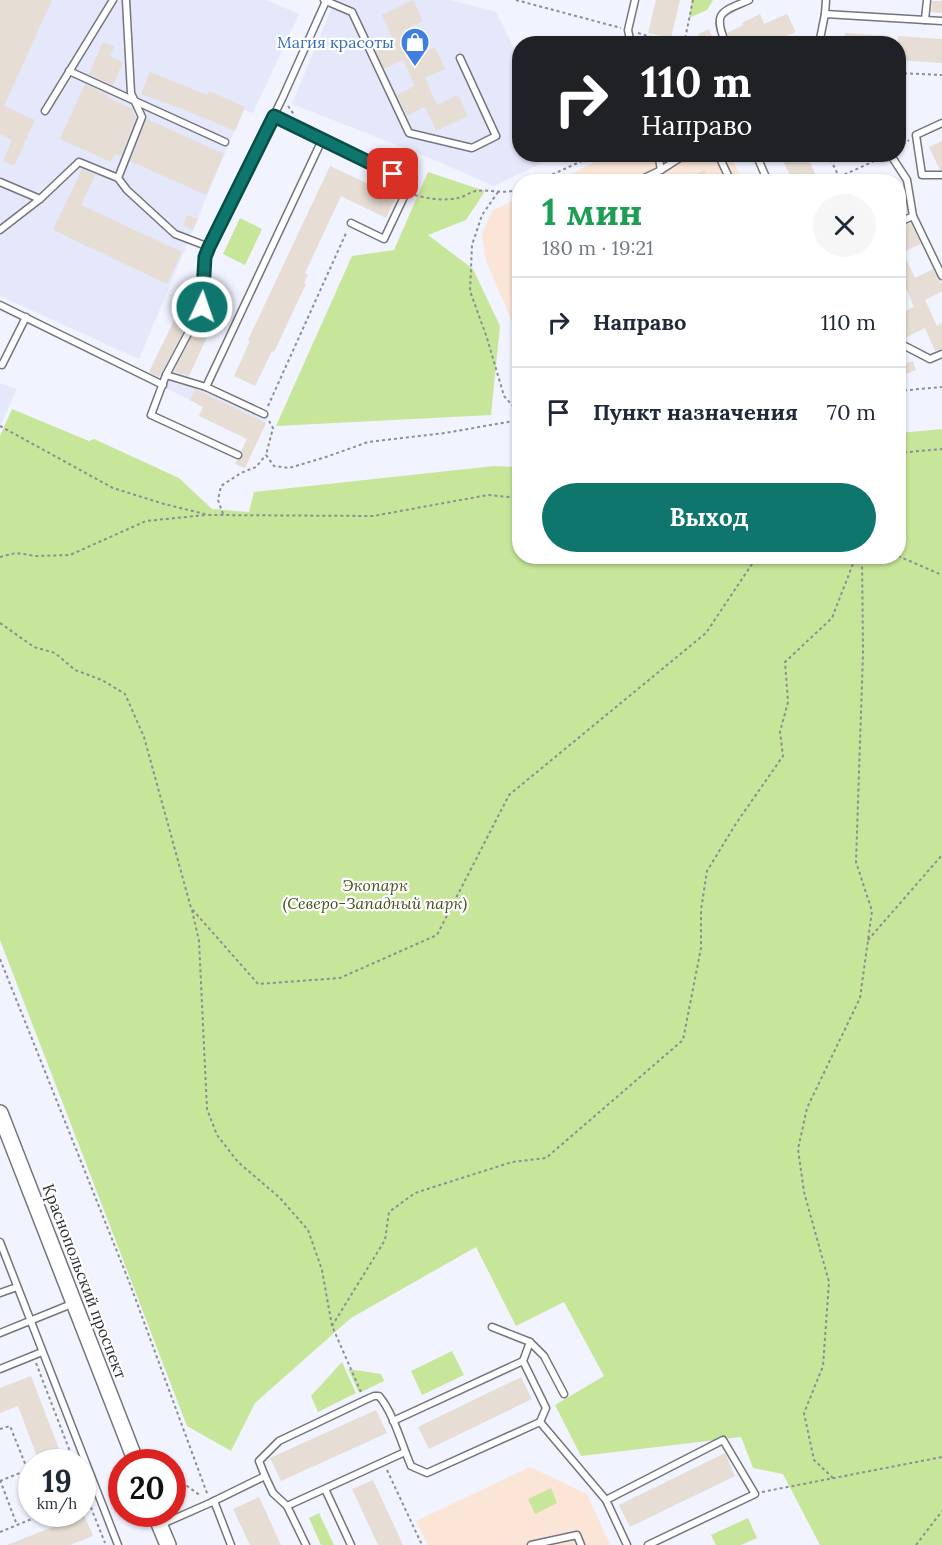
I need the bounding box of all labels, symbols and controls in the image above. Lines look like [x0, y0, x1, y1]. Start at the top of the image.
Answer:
shop icon: Магия красоты [399, 26, 431, 68]
place label: Магия красоты [277, 32, 394, 52]
text: 110 m [641, 55, 752, 109]
icon: right [542, 60, 620, 138]
text: Направо [641, 108, 752, 142]
pin [367, 148, 418, 199]
icon: arrive [376, 157, 409, 190]
text: 1 мин [542, 189, 643, 235]
button: close [813, 194, 876, 257]
text: 180 m · 19:21 [542, 235, 653, 260]
position arrow [170, 275, 234, 339]
icon: right [542, 306, 575, 339]
text: Направо [593, 308, 687, 336]
text: 110 m [821, 308, 876, 336]
icon: arrive [542, 396, 575, 429]
text: Пункт назначения [593, 398, 798, 426]
text: 70 m [827, 398, 876, 426]
button: Выход [542, 483, 876, 552]
park label: Экопарк (Северо-Западный парк) [283, 875, 467, 914]
street label: Краснопольский проспект [39, 1181, 131, 1381]
speed limit sign: 20 [108, 1449, 186, 1527]
text: 19 [42, 1462, 72, 1500]
text: km/h [37, 1494, 77, 1513]

